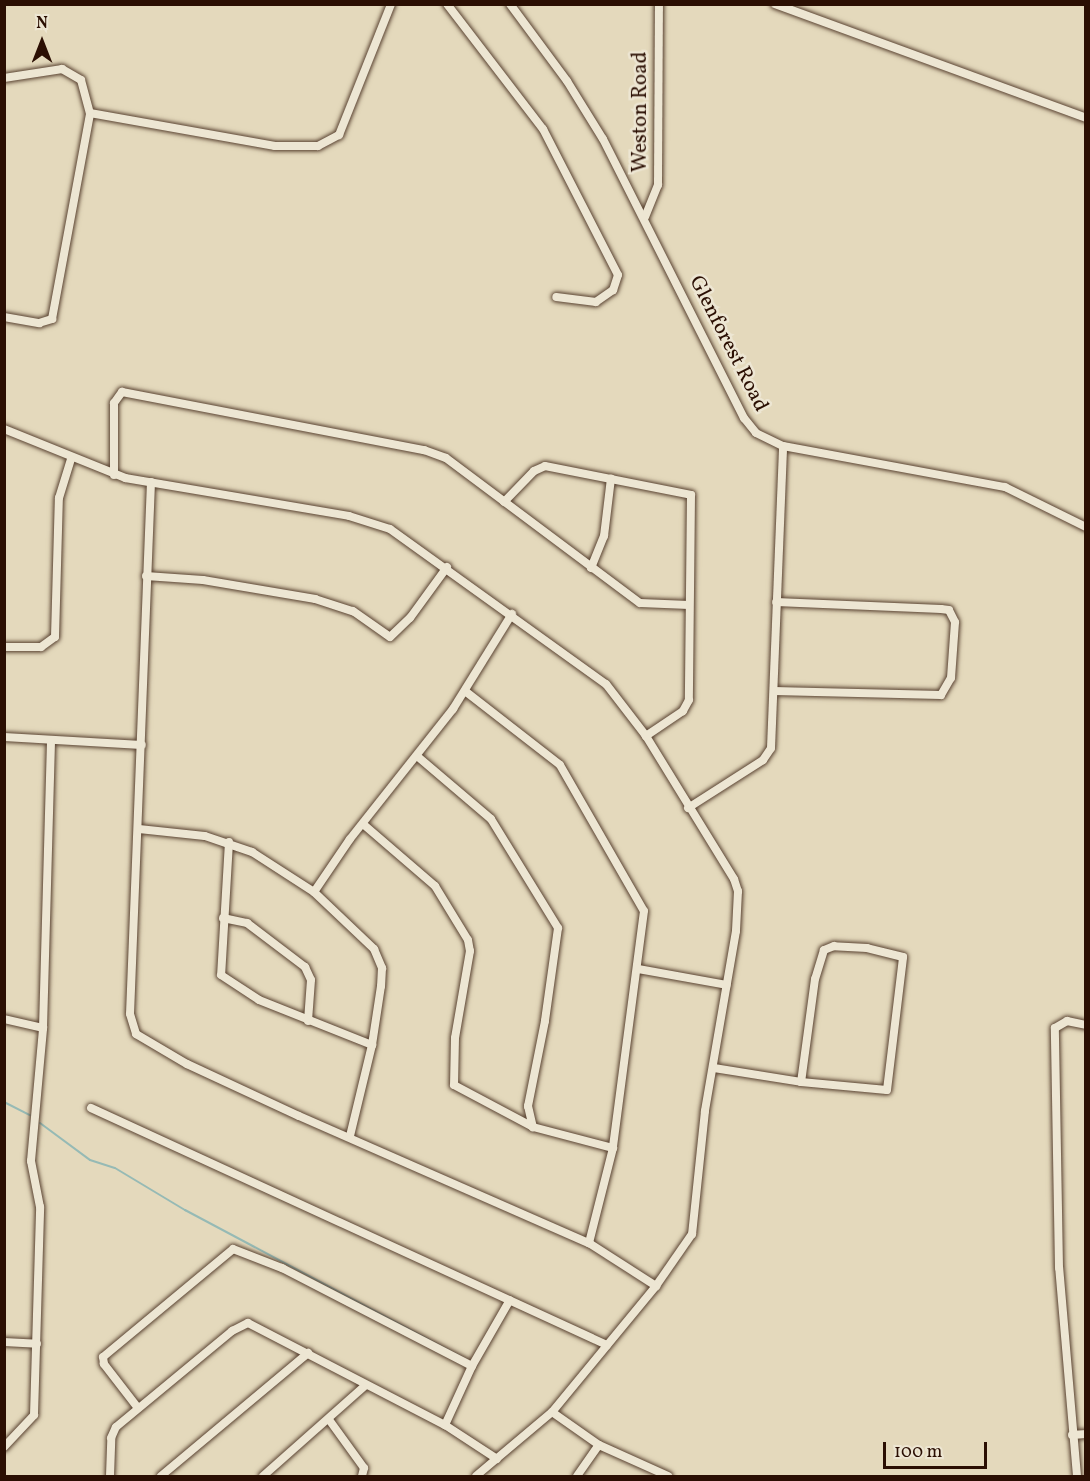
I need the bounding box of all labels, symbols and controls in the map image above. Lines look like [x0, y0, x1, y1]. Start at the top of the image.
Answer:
north arrow [12, 12, 72, 72]
text: N [36, 13, 48, 35]
street label: Weston Road [628, 52, 654, 172]
street label: Glenforest Road [683, 272, 773, 416]
scale bar [886, 1430, 990, 1468]
text: 100 m [894, 1440, 943, 1465]

